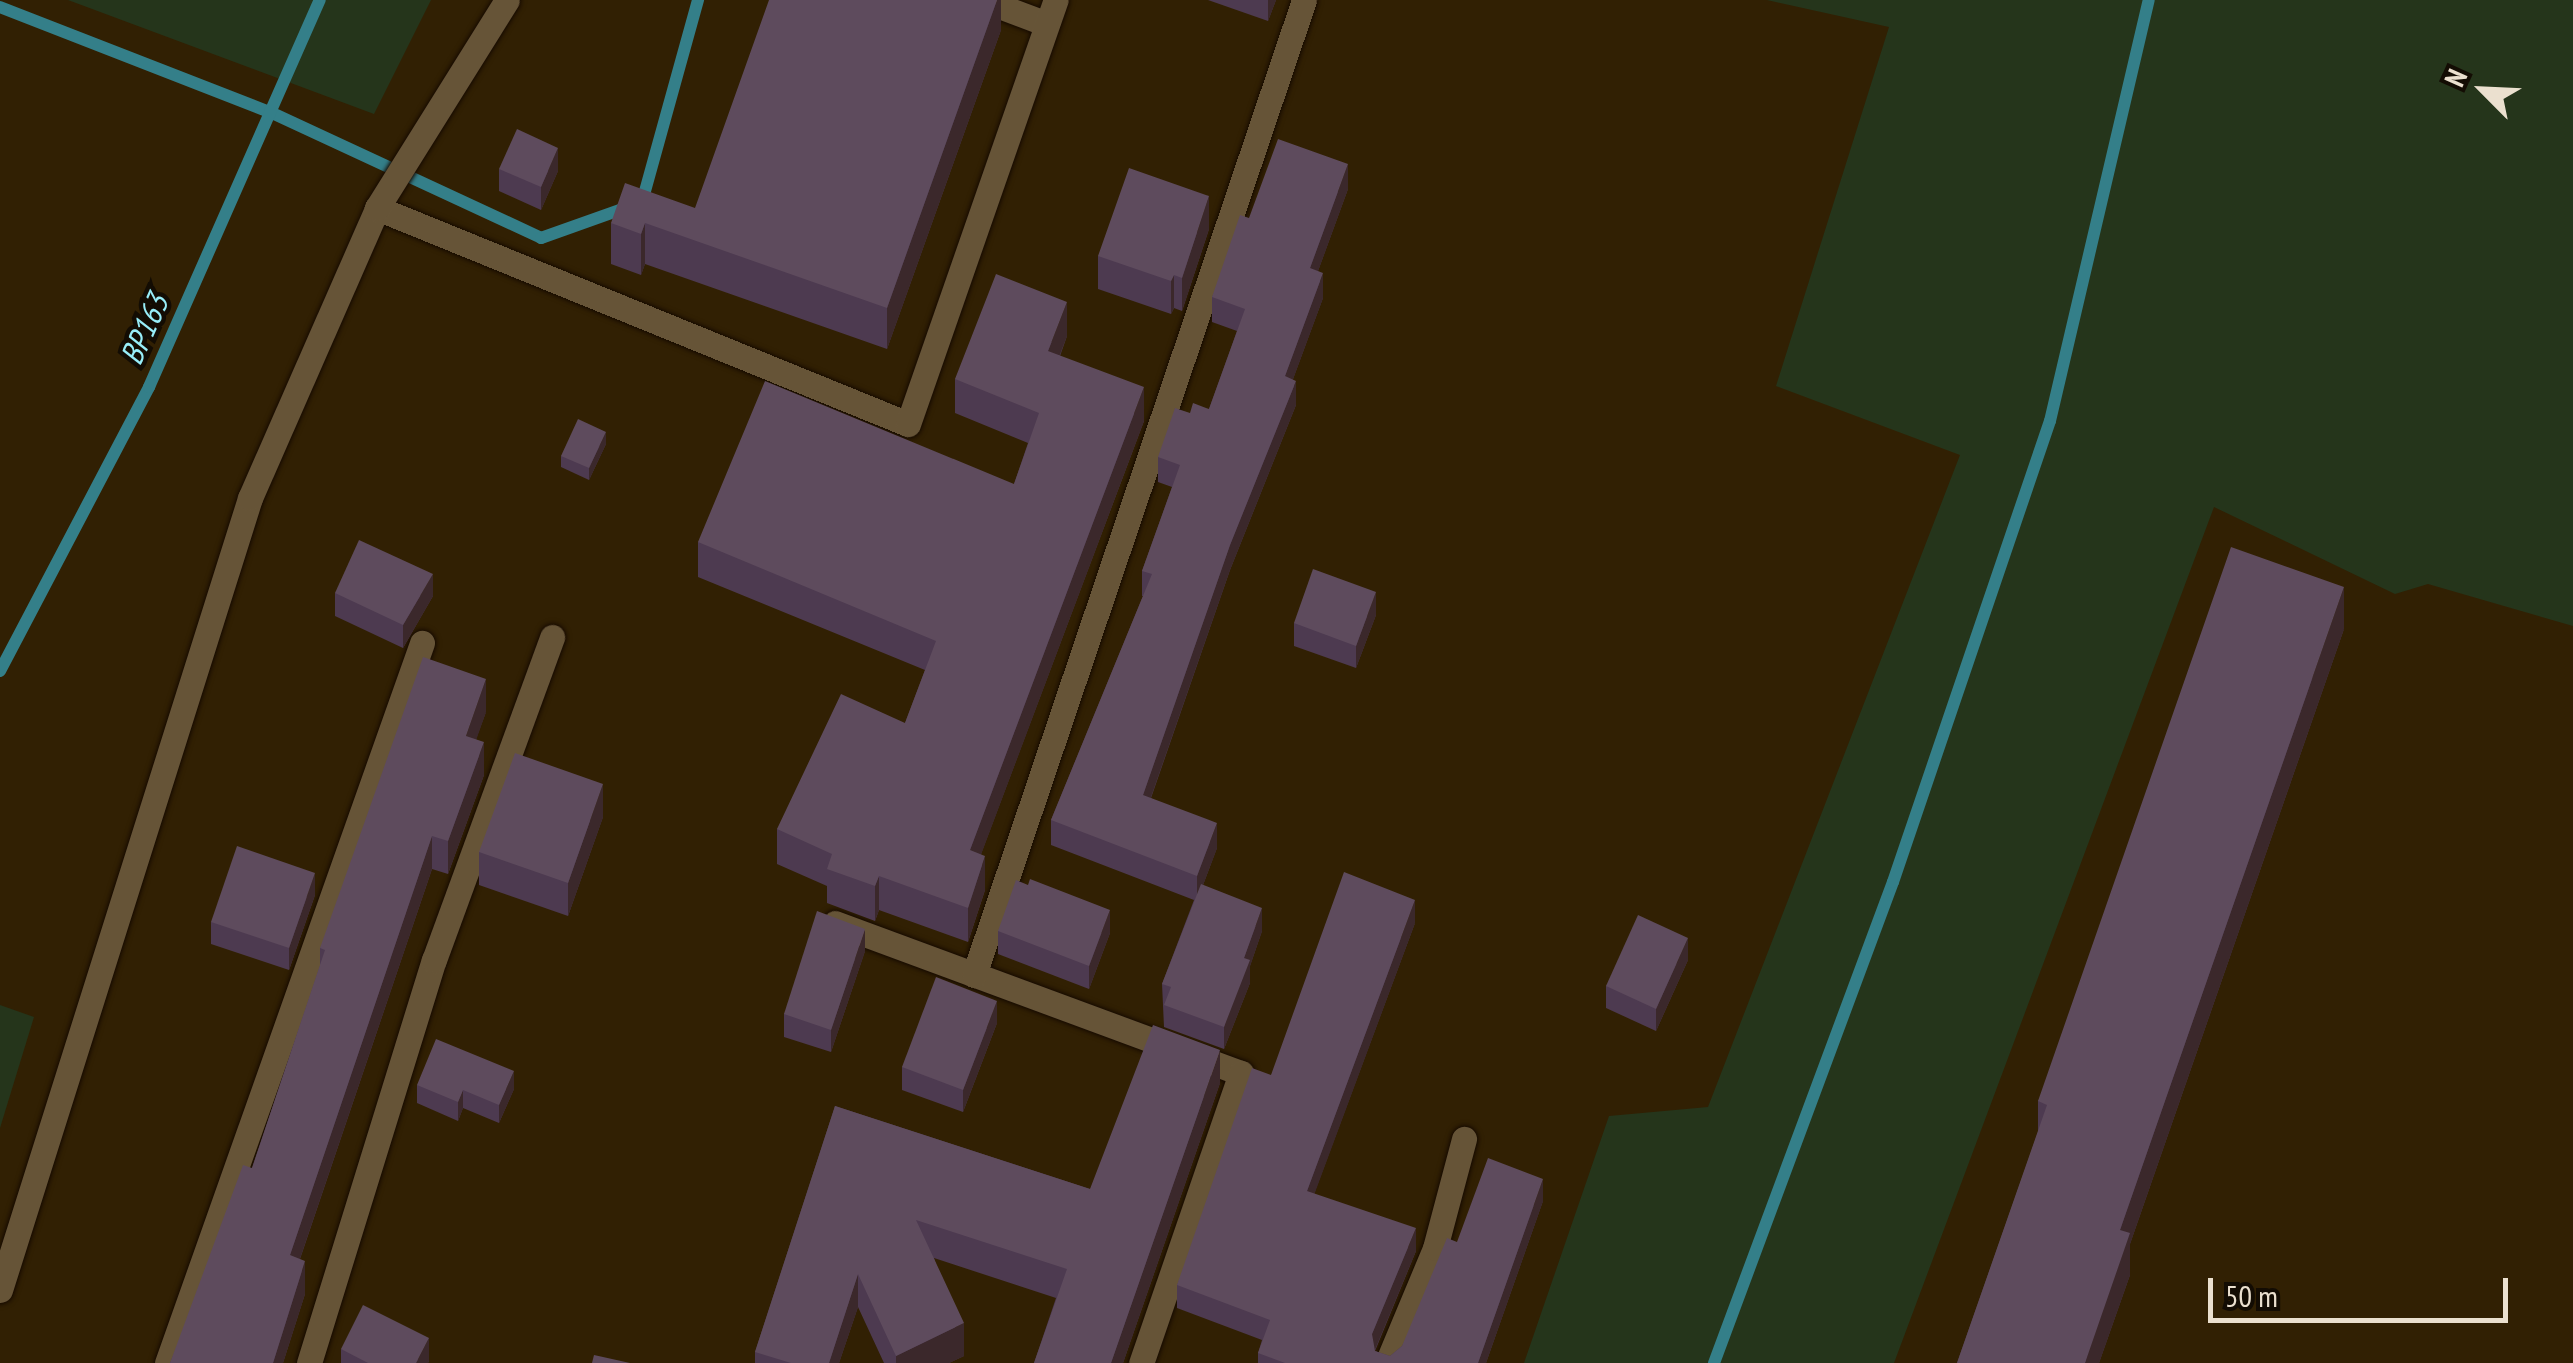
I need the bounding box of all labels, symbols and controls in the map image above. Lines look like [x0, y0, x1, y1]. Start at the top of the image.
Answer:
north arrow [2433, 40, 2533, 140]
text: N [2435, 63, 2475, 92]
water label: BP163 [112, 288, 176, 370]
scale bar [2213, 1258, 2513, 1320]
text: 50 m [2225, 1276, 2278, 1315]

